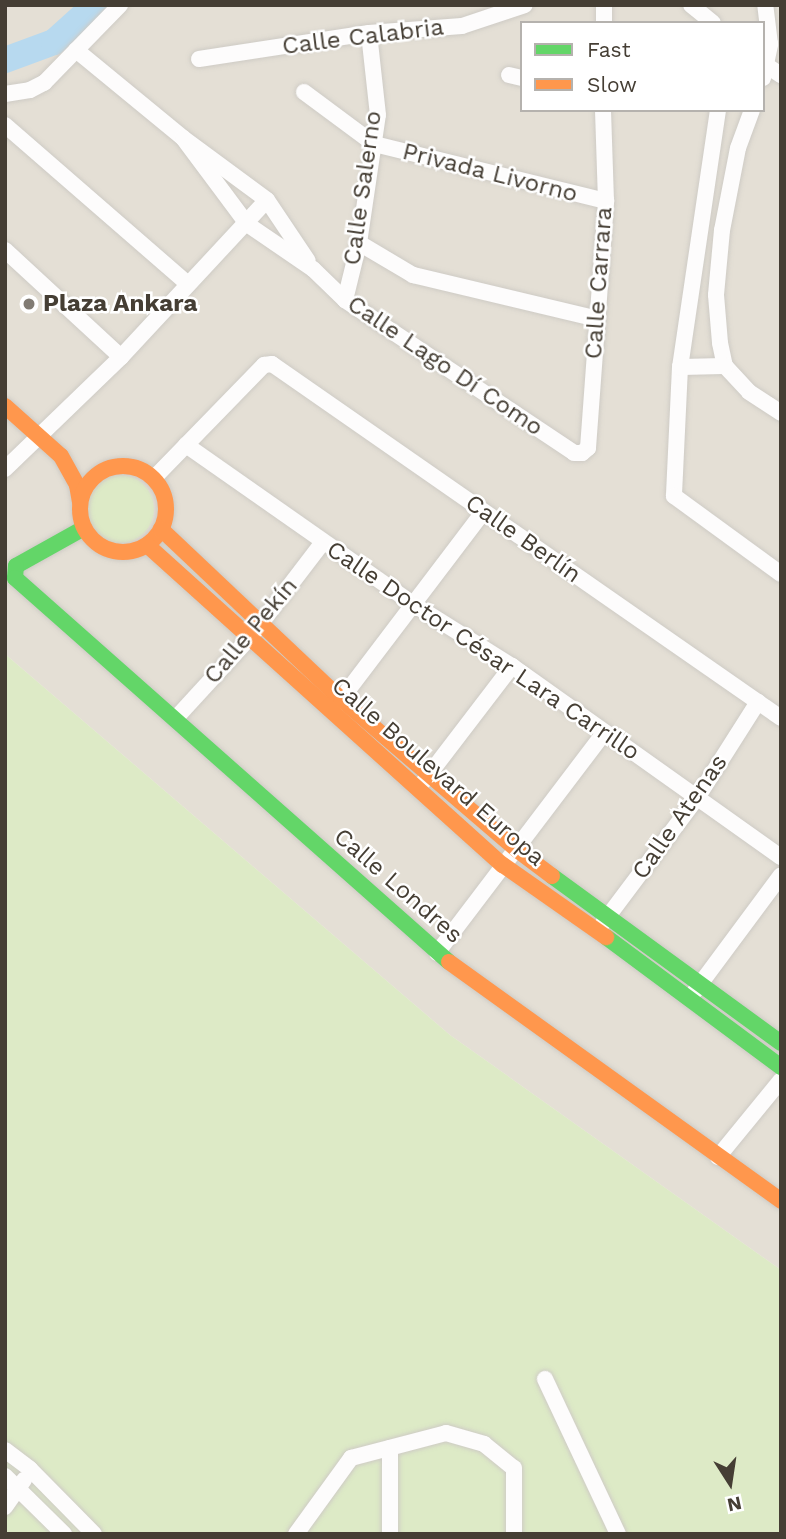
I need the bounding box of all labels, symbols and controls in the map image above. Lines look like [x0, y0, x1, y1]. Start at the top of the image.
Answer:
street label: Calle Calabria [281, 13, 445, 61]
legend [520, 21, 765, 112]
text: Fast [587, 37, 631, 62]
text: Slow [587, 72, 637, 97]
street label: Calle Salerno [338, 109, 388, 267]
street label: Privada Livorno [399, 137, 581, 209]
street label: Calle Carrara [579, 206, 619, 360]
place label: Plaza Ankara [43, 290, 198, 318]
street label: Calle Lago Dí Como [342, 290, 548, 442]
marker: Plaza Ankara [21, 296, 37, 312]
street label: Calle Berlín [460, 489, 586, 589]
street label: Calle Doctor César Lara Carrillo [320, 535, 646, 767]
street label: Calle Pekín [198, 572, 304, 690]
street label: Calle Boulevard Europa [325, 672, 551, 872]
street label: Calle Atenas [626, 749, 734, 885]
street label: Calle Londres [328, 822, 468, 950]
north arrow [695, 1448, 765, 1518]
text: N [725, 1491, 744, 1517]

